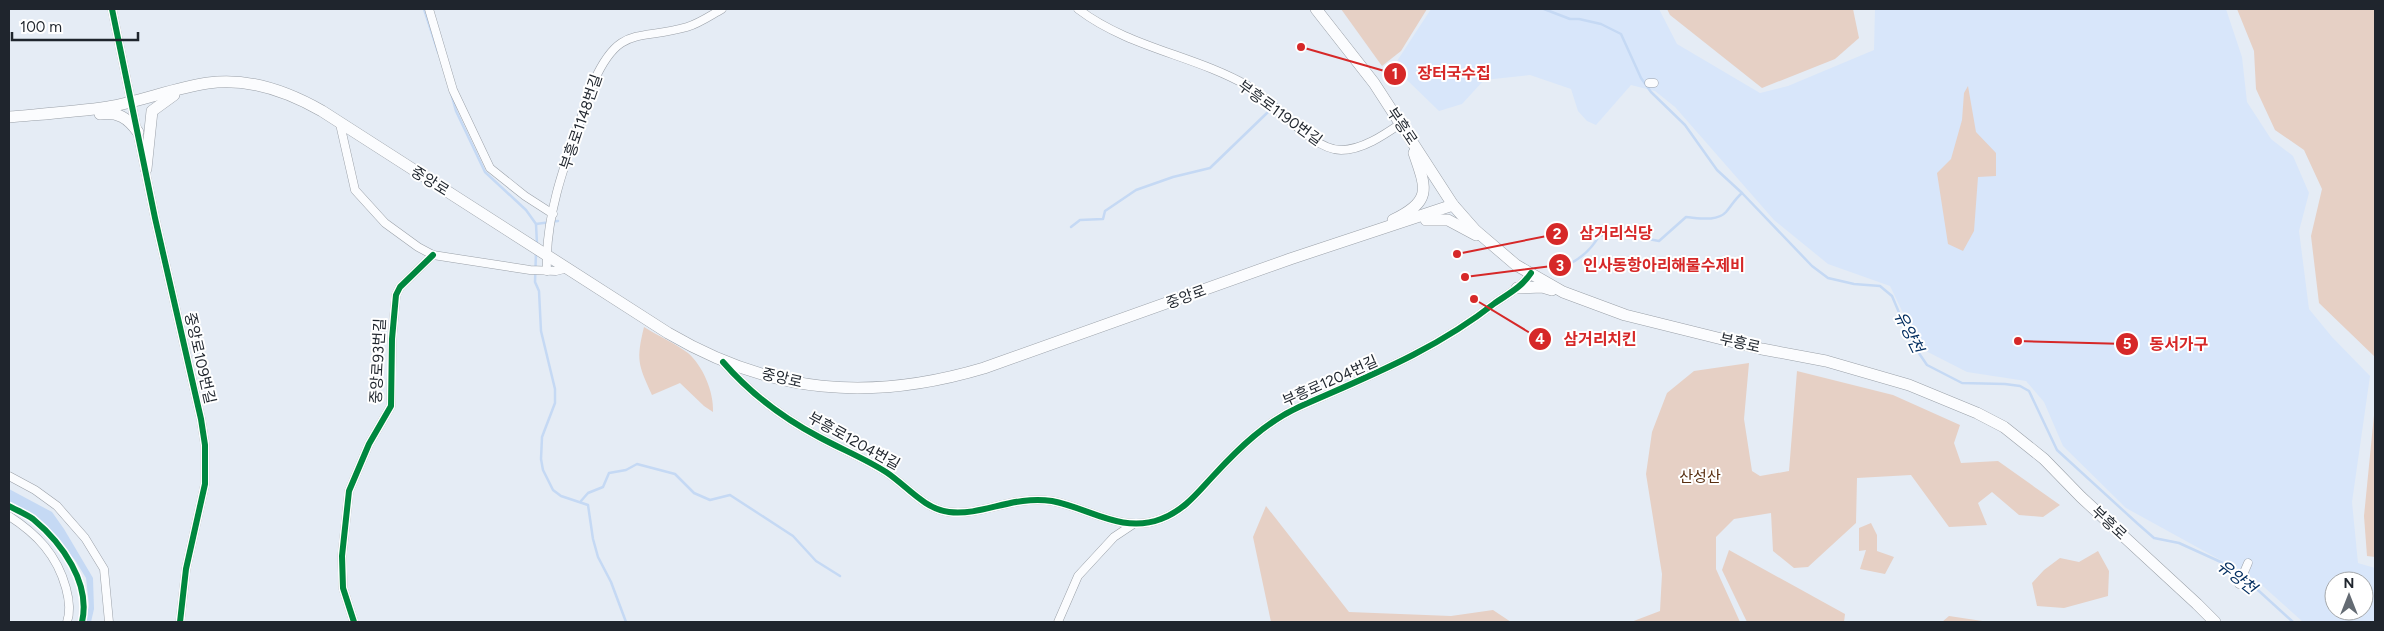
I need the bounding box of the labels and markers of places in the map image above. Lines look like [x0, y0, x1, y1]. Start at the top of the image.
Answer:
callout: 장터국수집 [1383, 58, 1501, 89]
callout: 삼거리식당 [1545, 218, 1663, 249]
callout: 인사동항아리해물수제비 [1548, 250, 1755, 281]
callout: 삼거리치킨 [1528, 324, 1646, 355]
callout: 동서가구 [2115, 329, 2219, 360]

